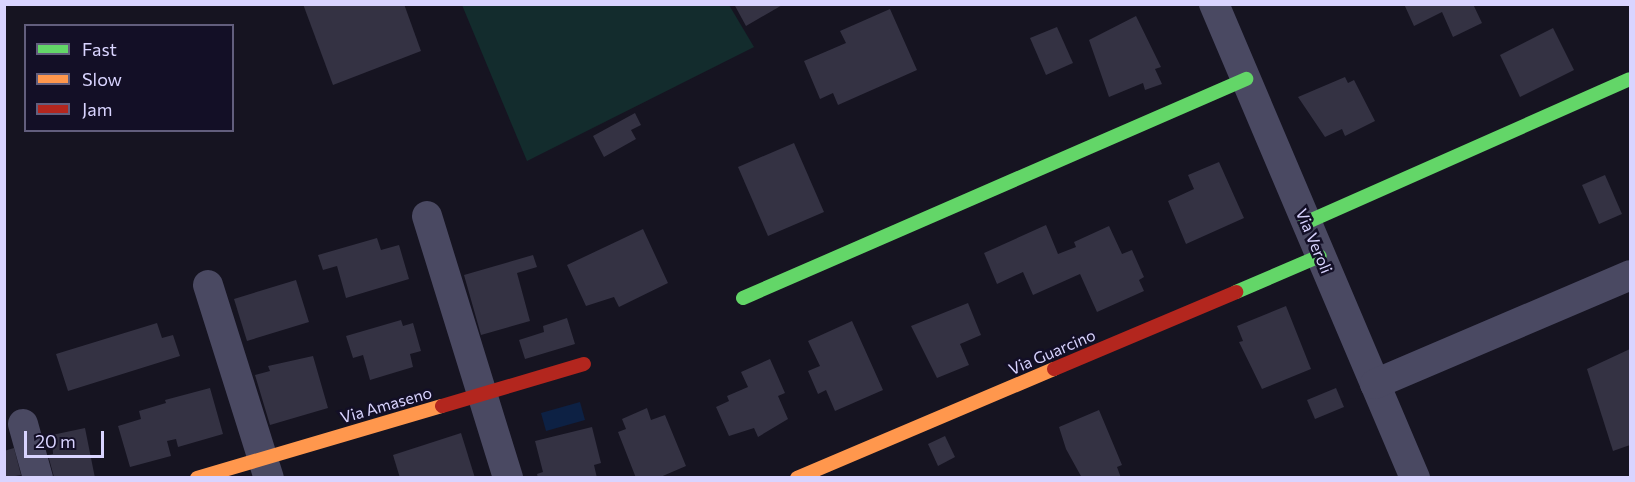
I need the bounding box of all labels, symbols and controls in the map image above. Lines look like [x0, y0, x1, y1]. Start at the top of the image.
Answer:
legend [24, 24, 234, 132]
text: Fast [82, 38, 117, 60]
text: Slow [82, 68, 122, 90]
text: Jam [82, 98, 112, 120]
street label: Via Veroli [1292, 206, 1336, 276]
street label: Via Guarcino [1006, 325, 1098, 379]
street label: Via Amaseno [338, 383, 434, 427]
scale bar [27, 419, 106, 457]
text: 20 m [35, 430, 76, 452]

